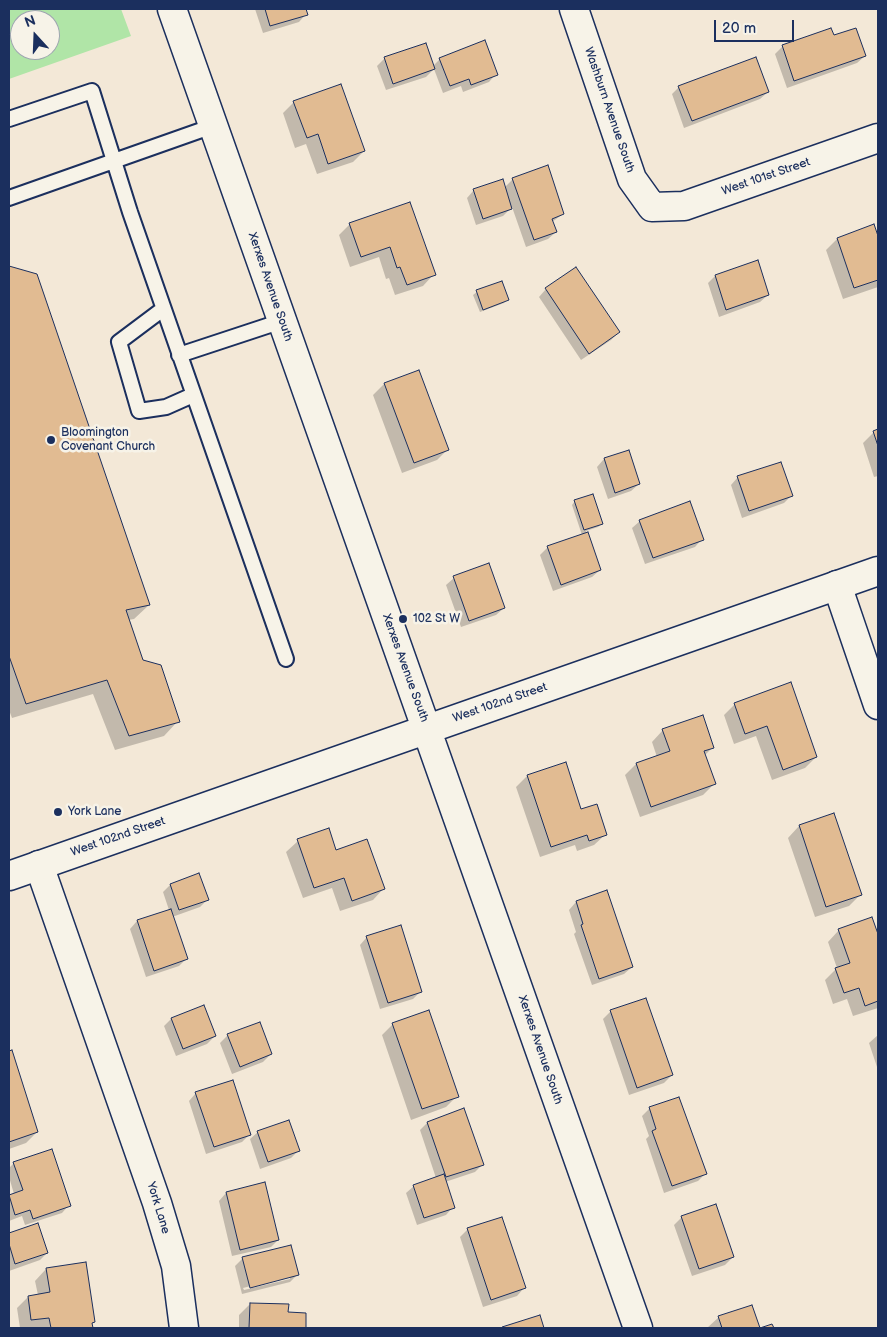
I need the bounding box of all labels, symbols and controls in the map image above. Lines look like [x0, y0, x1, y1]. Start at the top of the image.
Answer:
north arrow [10, 10, 60, 60]
scale bar [717, 10, 797, 42]
text: N [22, 12, 38, 31]
text: 20 m [722, 19, 756, 38]
street label: Washburn Avenue South [581, 45, 637, 175]
street label: West 101st Street [720, 155, 812, 199]
street label: Xerxes Avenue South [245, 231, 295, 343]
place label: Bloomington Covenant Church [61, 426, 155, 454]
marker: Bloomington Covenant Church [45, 434, 57, 446]
street label: Xerxes Avenue South [379, 612, 431, 724]
place label: 102 St W [413, 612, 460, 626]
marker: 102 St W [397, 613, 409, 625]
street label: West 102nd Street [451, 680, 549, 726]
place label: York Lane [68, 805, 121, 819]
marker: York Lane [52, 806, 64, 818]
street label: West 102nd Street [69, 814, 167, 860]
street label: Xerxes Avenue South [515, 994, 565, 1106]
street label: York Lane [143, 1180, 173, 1236]

